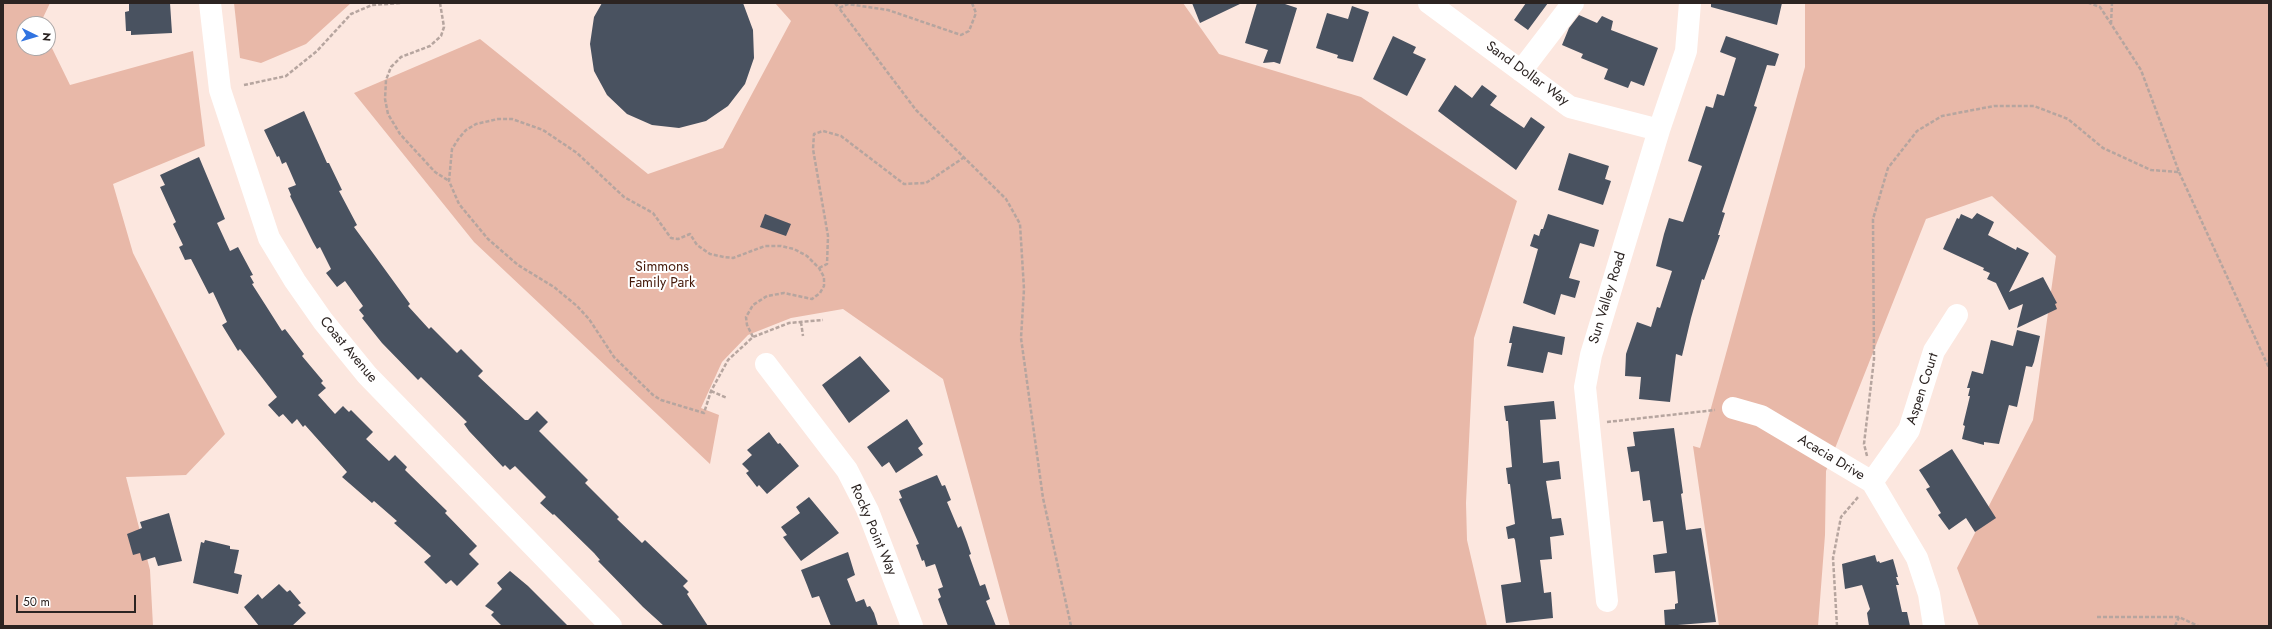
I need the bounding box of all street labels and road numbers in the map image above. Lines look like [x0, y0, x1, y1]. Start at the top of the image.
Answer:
street label: Sand Dollar Way [1482, 38, 1572, 110]
street label: Sun Valley Road [1586, 250, 1630, 346]
street label: Coast Avenue [316, 314, 380, 386]
street label: Aspen Court [1904, 351, 1942, 427]
street label: Acacia Drive [1795, 431, 1867, 485]
street label: Rocky Point Way [846, 482, 900, 578]

